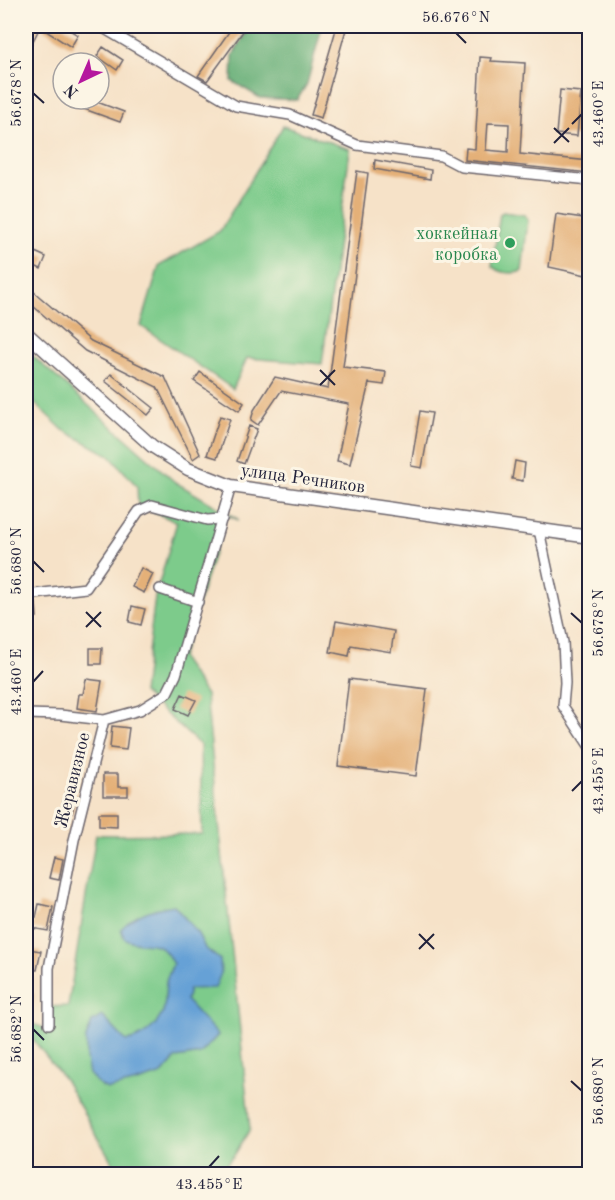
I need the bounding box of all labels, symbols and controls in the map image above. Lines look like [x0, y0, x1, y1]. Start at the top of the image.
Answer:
text: 56.676°N [422, 11, 490, 26]
north arrow [51, 51, 111, 111]
text: 56.678°N [10, 59, 25, 127]
text: N [61, 80, 82, 100]
text: 43.460°E [592, 81, 607, 147]
place label: хоккейная коробка [416, 225, 498, 264]
marker: хоккейная коробка [503, 236, 517, 250]
street label: улица Речников [239, 461, 366, 497]
text: 56.680°N [10, 527, 25, 595]
text: 56.678°N [592, 589, 607, 657]
text: 43.460°E [10, 649, 25, 715]
street label: Жеравизное [52, 731, 94, 830]
text: 43.455°E [592, 748, 607, 814]
text: 56.682°N [10, 995, 25, 1063]
text: 56.680°N [592, 1057, 607, 1125]
text: 43.455°E [176, 1178, 242, 1193]

